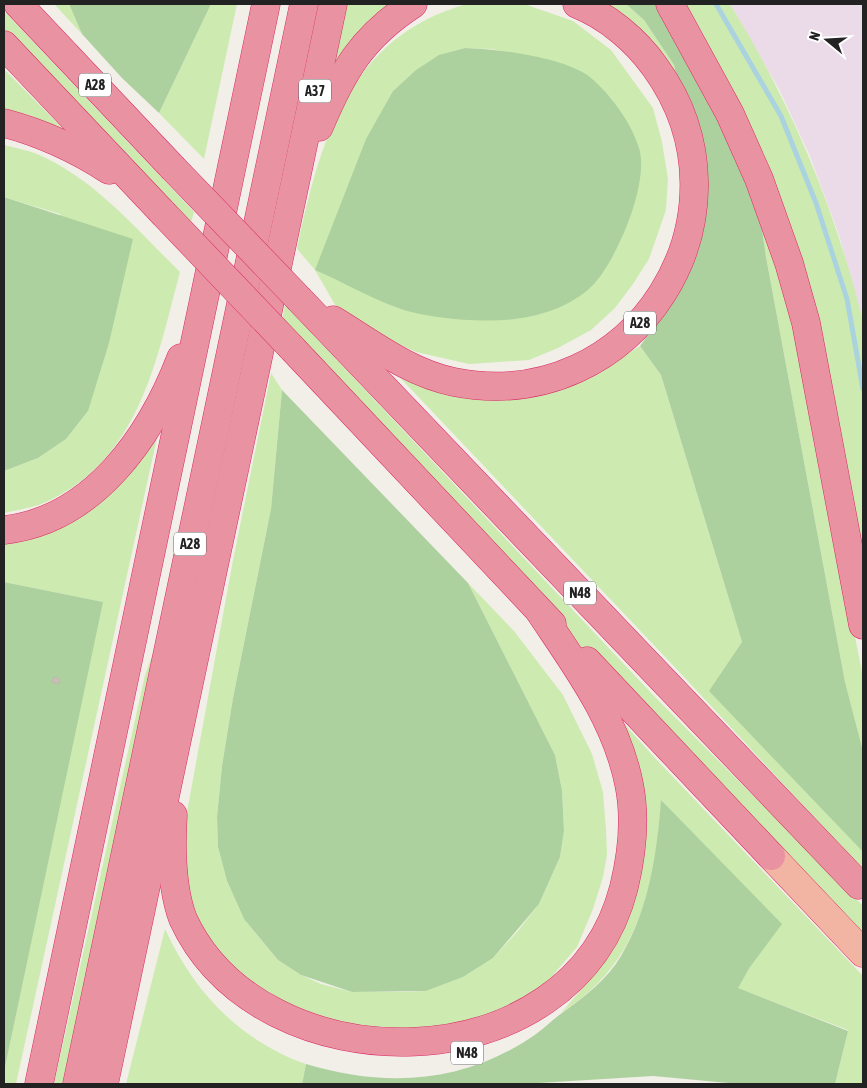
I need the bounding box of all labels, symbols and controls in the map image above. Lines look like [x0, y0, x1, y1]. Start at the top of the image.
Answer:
north arrow [802, 15, 852, 65]
text: N [806, 30, 824, 42]
road number: A28 [79, 74, 111, 96]
road number: A37 [299, 80, 331, 102]
road number: A28 [624, 312, 656, 334]
road number: A28 [174, 532, 206, 556]
road number: N48 [564, 582, 596, 604]
road number: N48 [451, 1042, 483, 1064]

